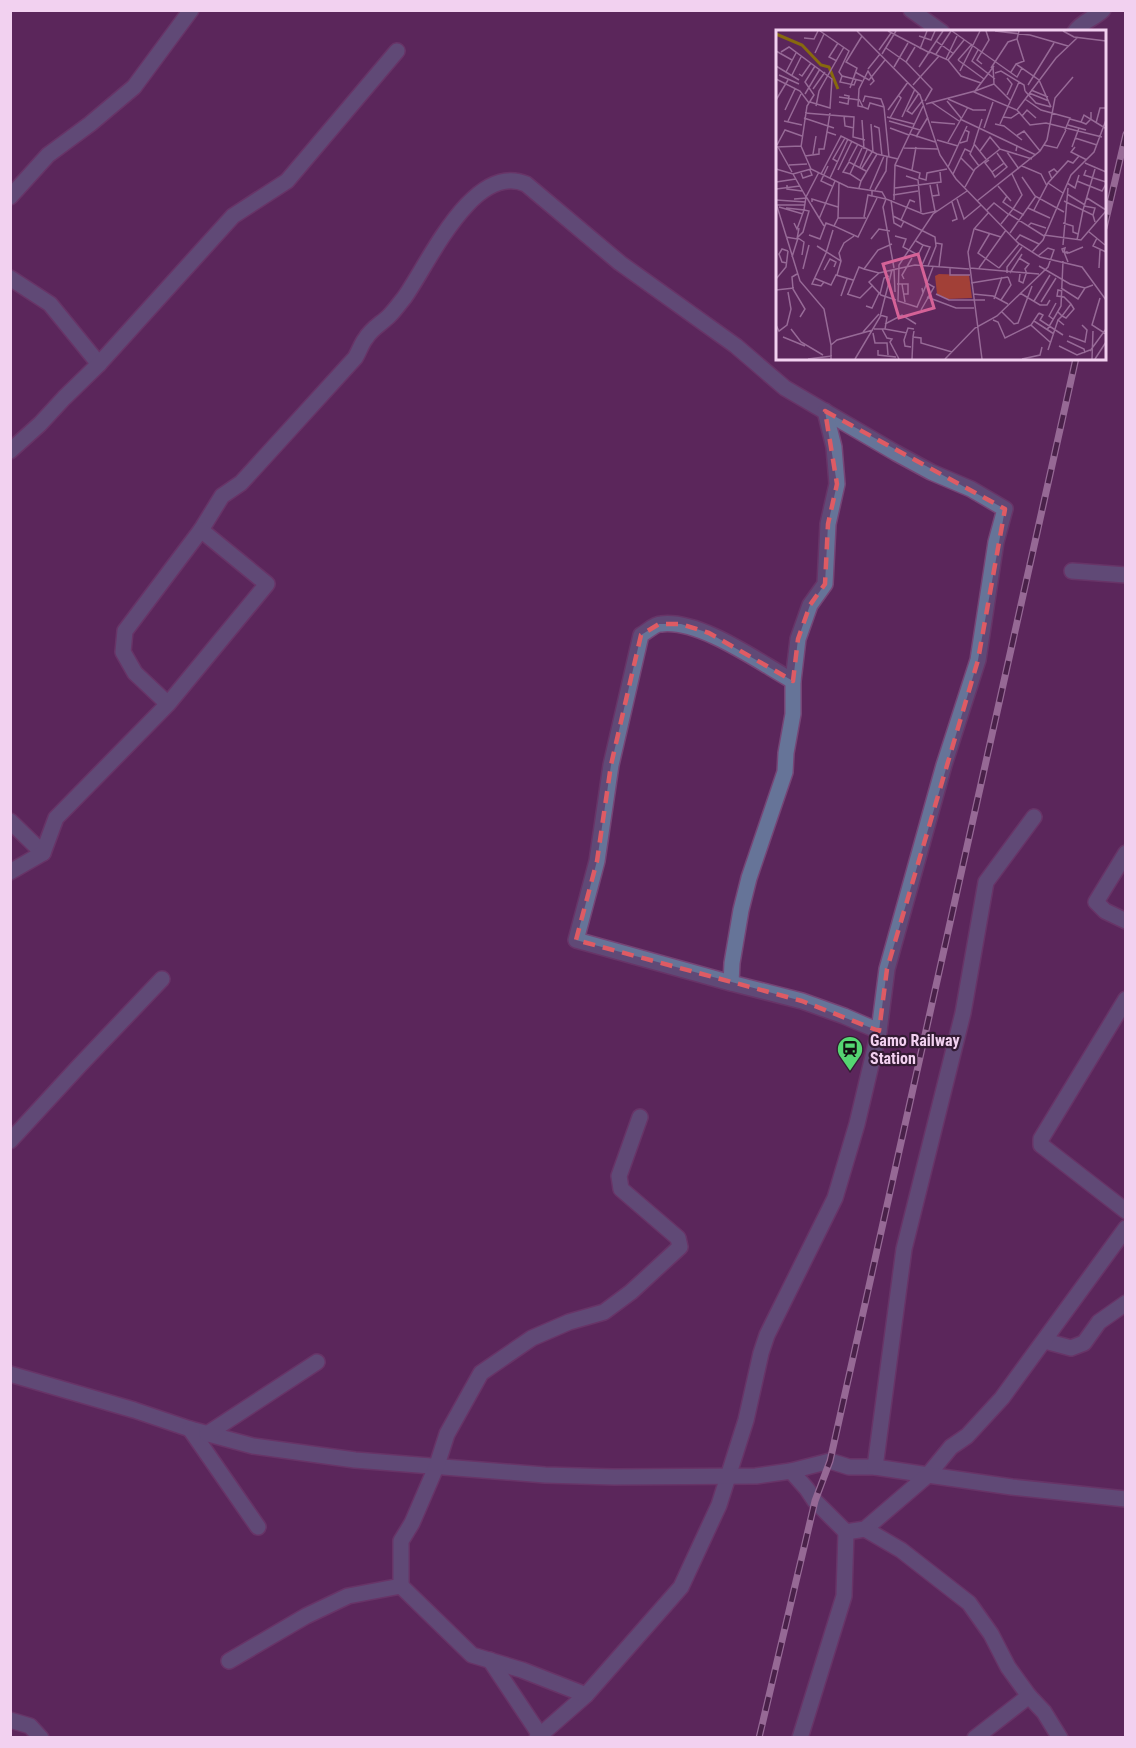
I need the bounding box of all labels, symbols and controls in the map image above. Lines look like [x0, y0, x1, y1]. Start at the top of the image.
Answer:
inset map [776, 30, 1106, 360]
place label: Gamo Railway Station [870, 1031, 960, 1068]
station icon: Gamo Railway Station [835, 1034, 865, 1072]

